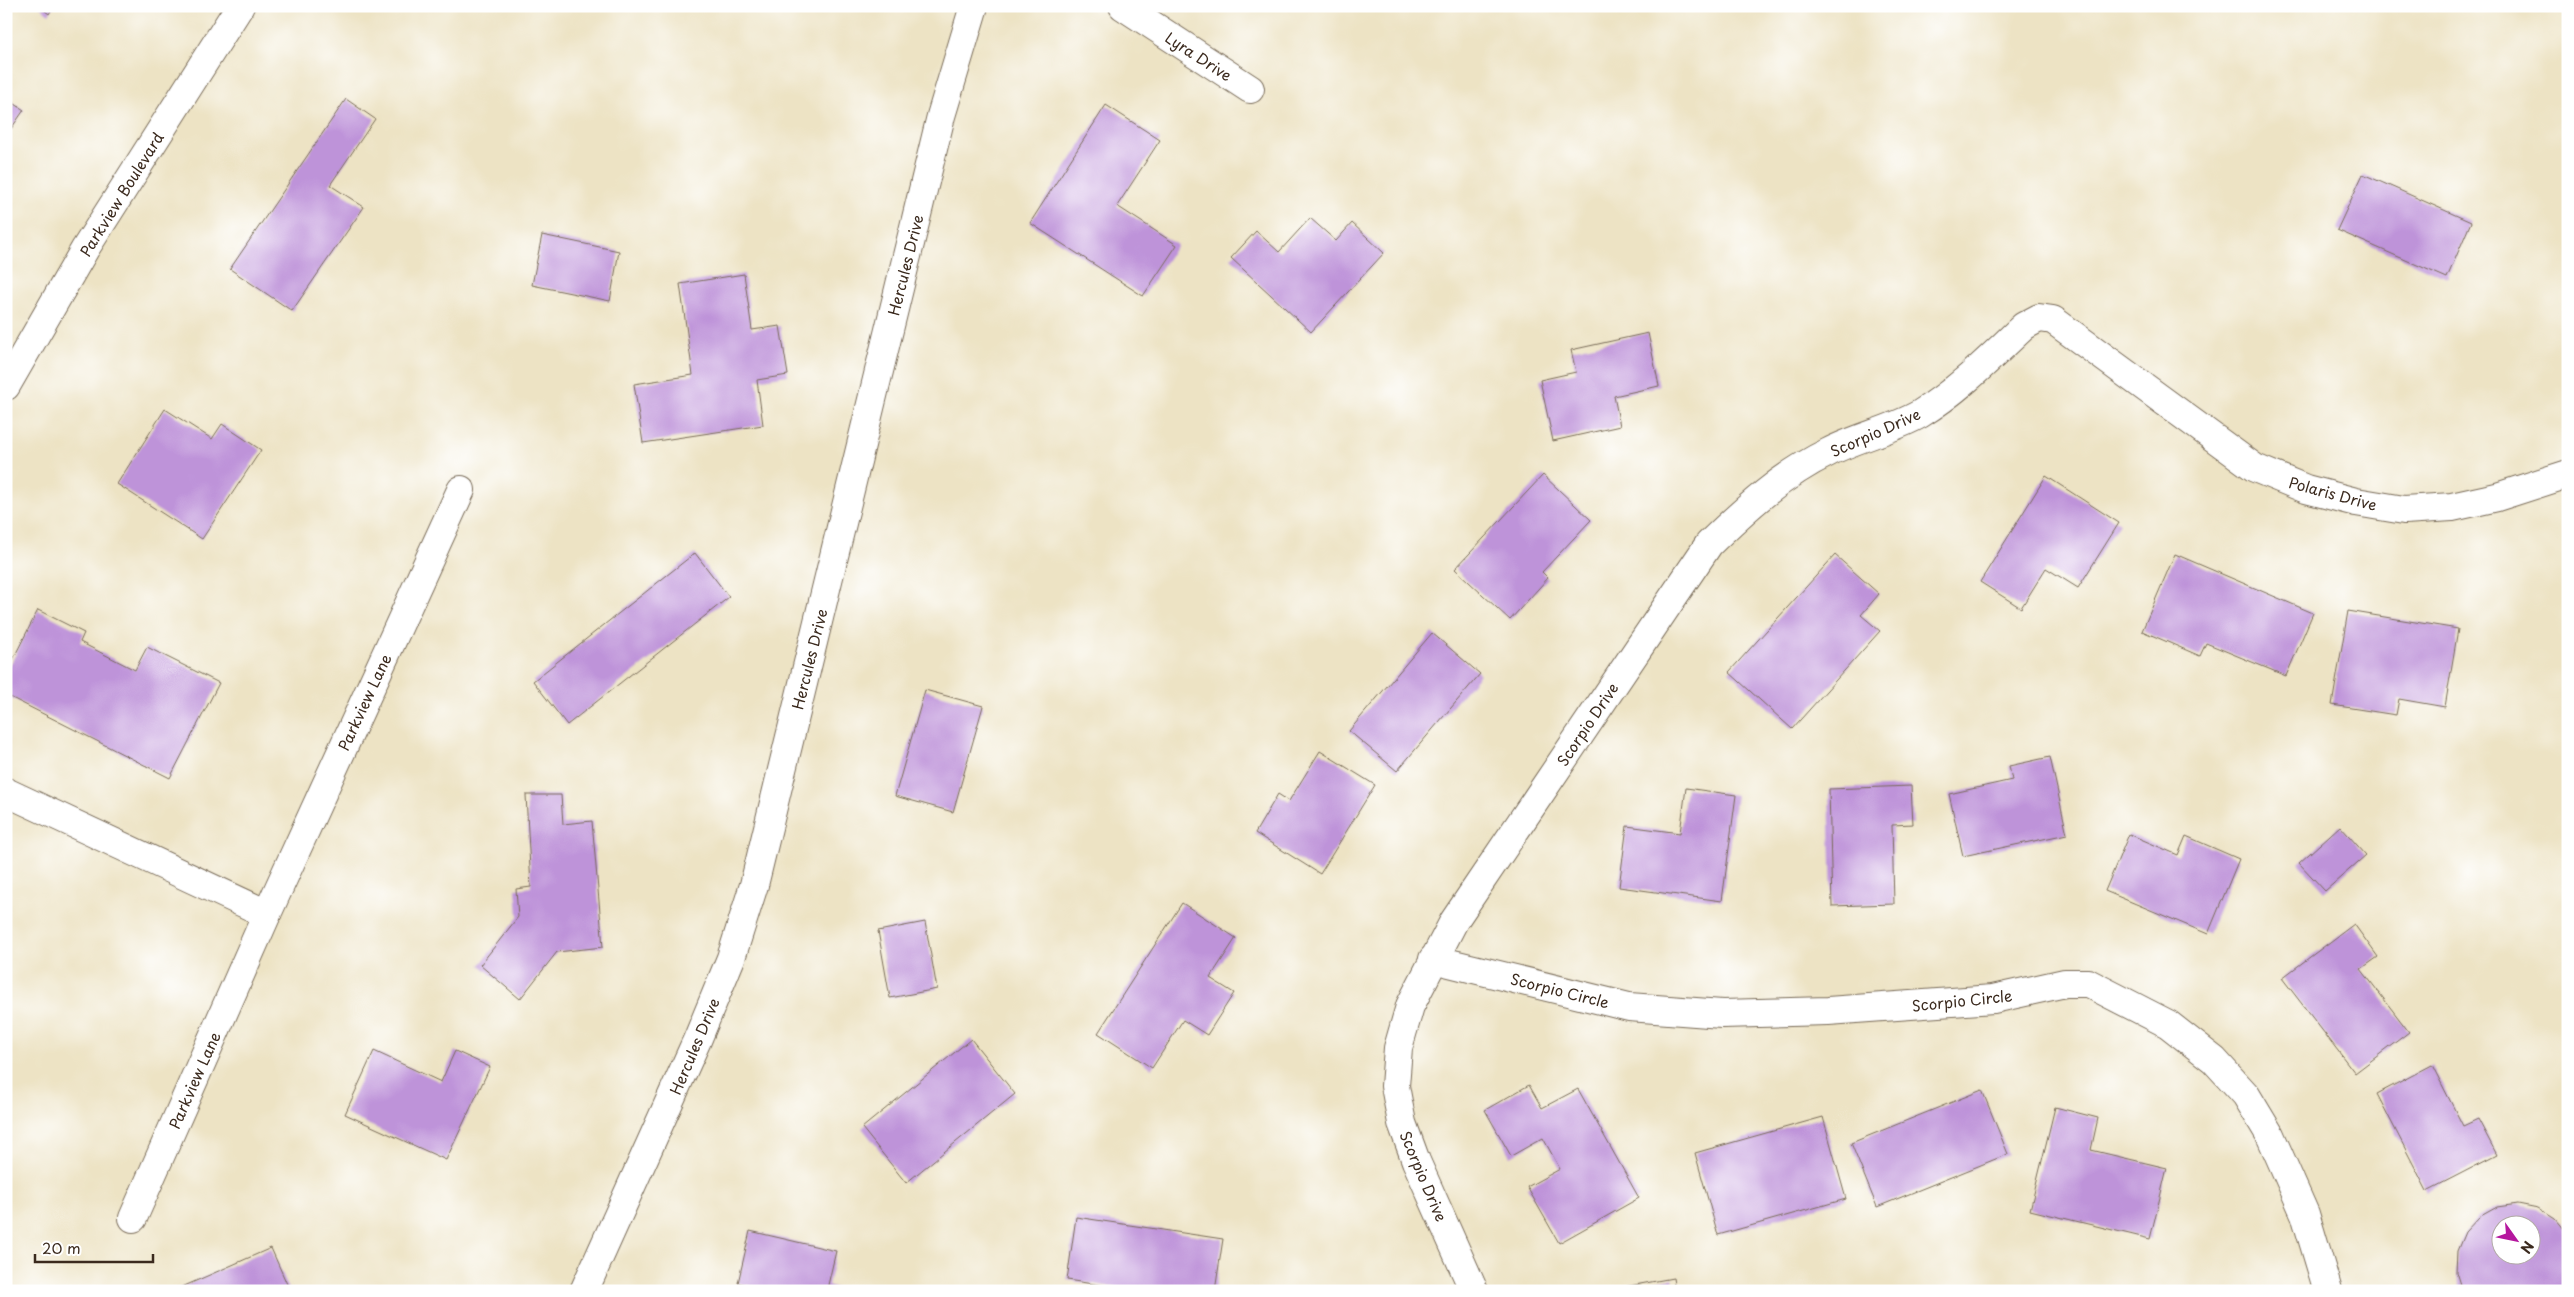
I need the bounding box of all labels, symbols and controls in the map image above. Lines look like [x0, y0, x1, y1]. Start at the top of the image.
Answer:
street label: Lyra Drive [1161, 26, 1237, 86]
street label: Parkview Boulevard [73, 127, 169, 261]
street label: Hercules Drive [881, 212, 929, 318]
street label: Scorpio Drive [1826, 402, 1924, 462]
street label: Polaris Drive [2287, 470, 2380, 516]
street label: Hercules Drive [785, 606, 833, 712]
street label: Parkview Lane [332, 650, 396, 754]
street label: Scorpio Drive [1551, 678, 1623, 770]
street label: Scorpio Circle [1508, 967, 1612, 1013]
street label: Scorpio Circle [1911, 983, 2013, 1017]
street label: Hercules Drive [663, 994, 725, 1098]
street label: Parkview Lane [162, 1028, 226, 1132]
street label: Scorpio Drive [1395, 1127, 1453, 1225]
north arrow [2492, 1214, 2542, 1264]
scale bar [35, 1232, 152, 1264]
text: 20 m [42, 1236, 81, 1259]
text: N [2515, 1237, 2539, 1258]

